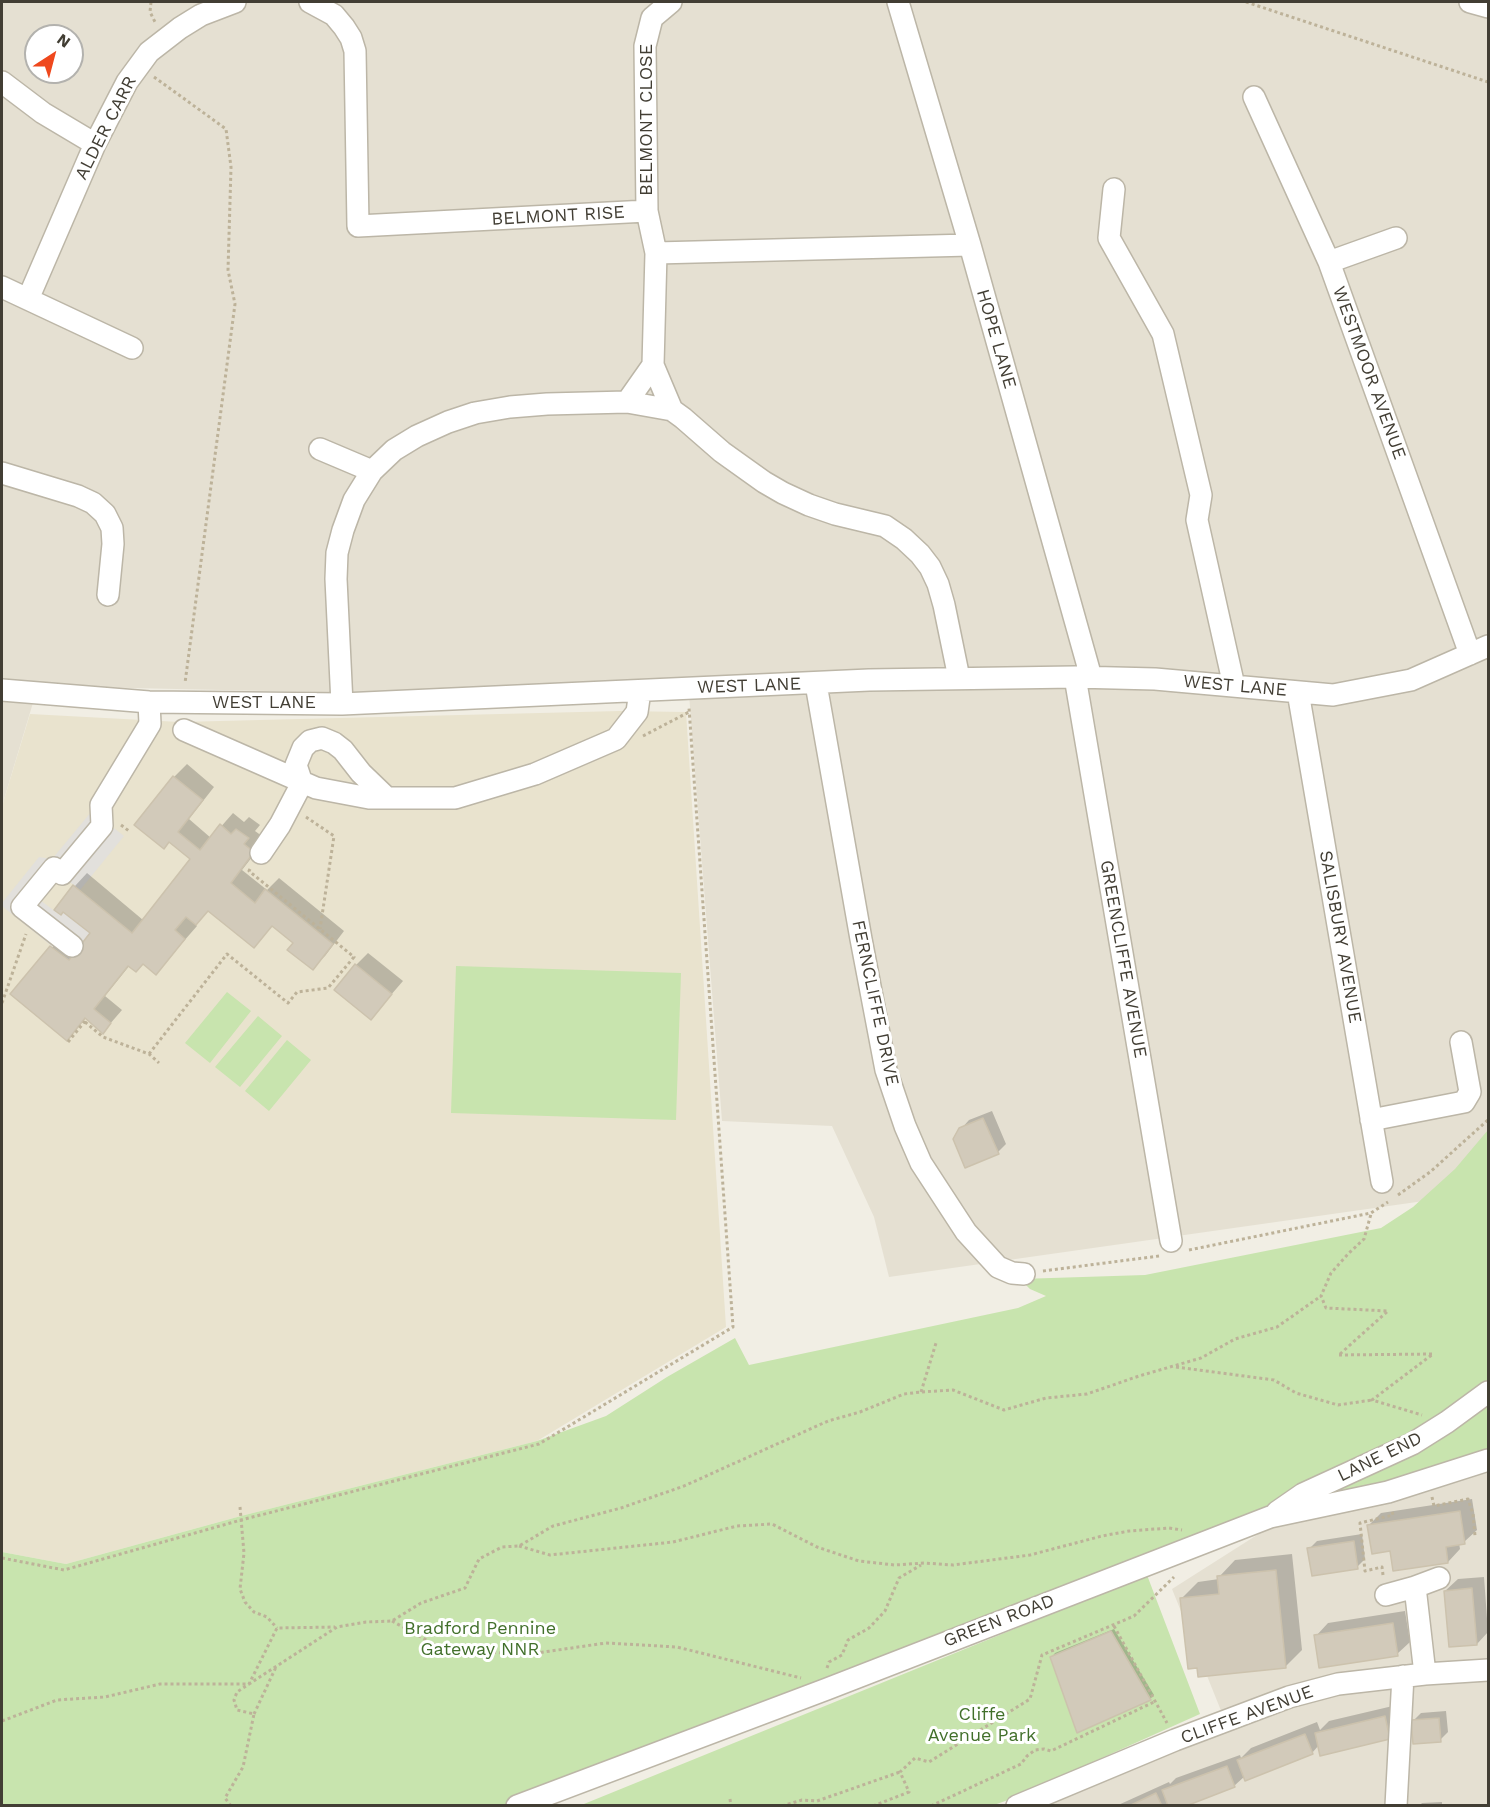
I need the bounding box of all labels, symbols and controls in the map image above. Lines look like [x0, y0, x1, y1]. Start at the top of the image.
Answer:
north arrow [24, 24, 84, 84]
text: N [53, 29, 74, 52]
street label: BELMONT CLOSE [636, 44, 658, 196]
street label: ALDER CARR [71, 73, 141, 183]
street label: BELMONT RISE [491, 202, 625, 230]
street label: WESTMOOR AVENUE [1328, 284, 1410, 462]
street label: HOPE LANE [971, 287, 1021, 391]
street label: WEST LANE [1182, 671, 1288, 701]
street label: WEST LANE [697, 673, 801, 699]
street label: WEST LANE [212, 692, 316, 714]
street label: SALISBURY AVENUE [1314, 849, 1366, 1025]
street label: GREENCLIFFE AVENUE [1095, 858, 1151, 1060]
street label: FERNCLIFFE DRIVE [847, 918, 903, 1088]
street label: LANE END [1334, 1427, 1426, 1487]
street label: GREEN ROAD [940, 1590, 1058, 1652]
park label: Bradford Pennine Gateway NNR [404, 1618, 556, 1660]
street label: CLIFFE AVENUE [1178, 1681, 1316, 1749]
park label: Cliffe Avenue Park [928, 1704, 1036, 1746]

